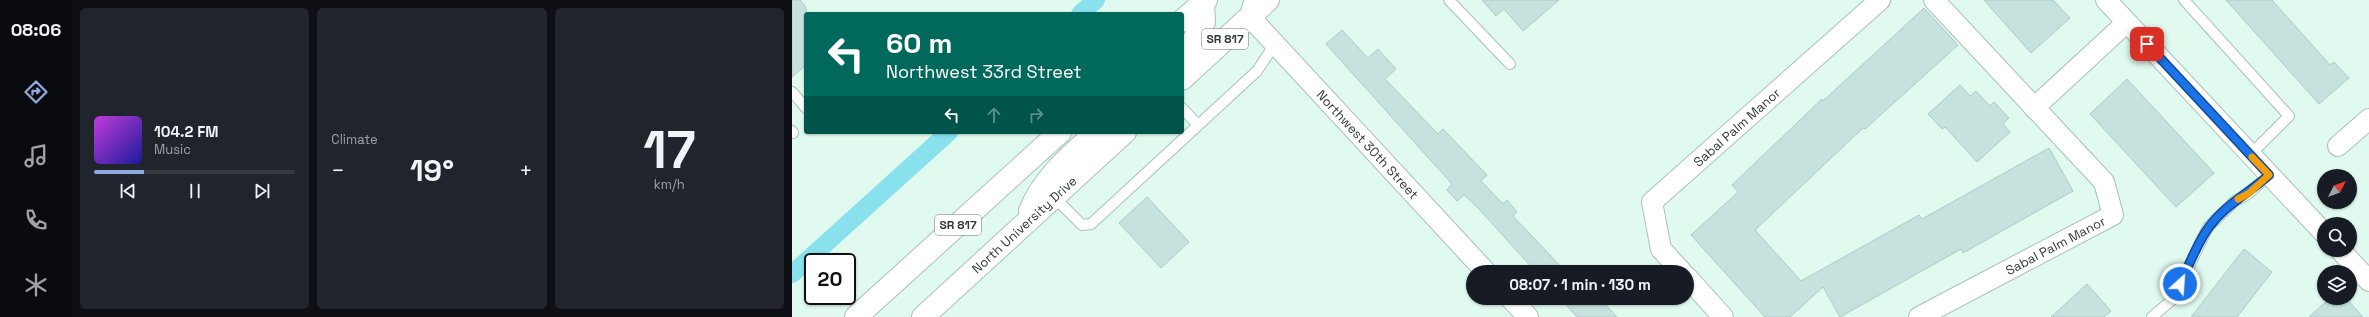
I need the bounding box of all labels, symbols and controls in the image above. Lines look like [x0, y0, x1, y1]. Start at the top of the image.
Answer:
text: 08:06 [11, 18, 61, 41]
text: 60 m [886, 25, 952, 61]
pin [2130, 27, 2164, 61]
icon: left [820, 28, 872, 80]
road number: SR 817 [1202, 29, 1248, 49]
icon: arrive [2136, 33, 2158, 55]
text: Northwest 33rd Street [886, 60, 1082, 83]
icon: directions [22, 78, 50, 106]
street label: Sabal Palm Manor [1690, 84, 1784, 170]
street label: Northwest 30th Street [1313, 86, 1422, 203]
icon: left [941, 104, 963, 126]
icon: ahead [983, 104, 1005, 126]
icon: right [1025, 104, 1047, 126]
text: 17 [643, 117, 695, 183]
text: 104.2 FM [154, 122, 218, 141]
text: Climate [331, 131, 378, 148]
text: Music [154, 141, 191, 158]
icon: music [22, 142, 50, 170]
text: 19° [410, 151, 454, 190]
text: − [331, 156, 345, 184]
text: + [519, 156, 533, 184]
north arrow [2317, 169, 2357, 209]
map controls [2317, 169, 2357, 305]
street label: North University Drive [968, 172, 1080, 277]
text: km/h [654, 176, 685, 193]
icon: previous [117, 180, 139, 202]
icon: pause [184, 180, 206, 202]
icon: next [251, 180, 273, 202]
icon: phone [22, 206, 50, 234]
street label: Sabal Palm Manor [2003, 213, 2108, 279]
road number: SR 817 [935, 215, 981, 235]
button: search [2317, 217, 2357, 257]
speed limit sign: 20 [804, 253, 856, 305]
position arrow [2159, 263, 2201, 305]
button: layers [2317, 265, 2357, 305]
icon: climate [22, 271, 50, 299]
text: 08:07 · 1 min · 130 m [1509, 275, 1651, 294]

